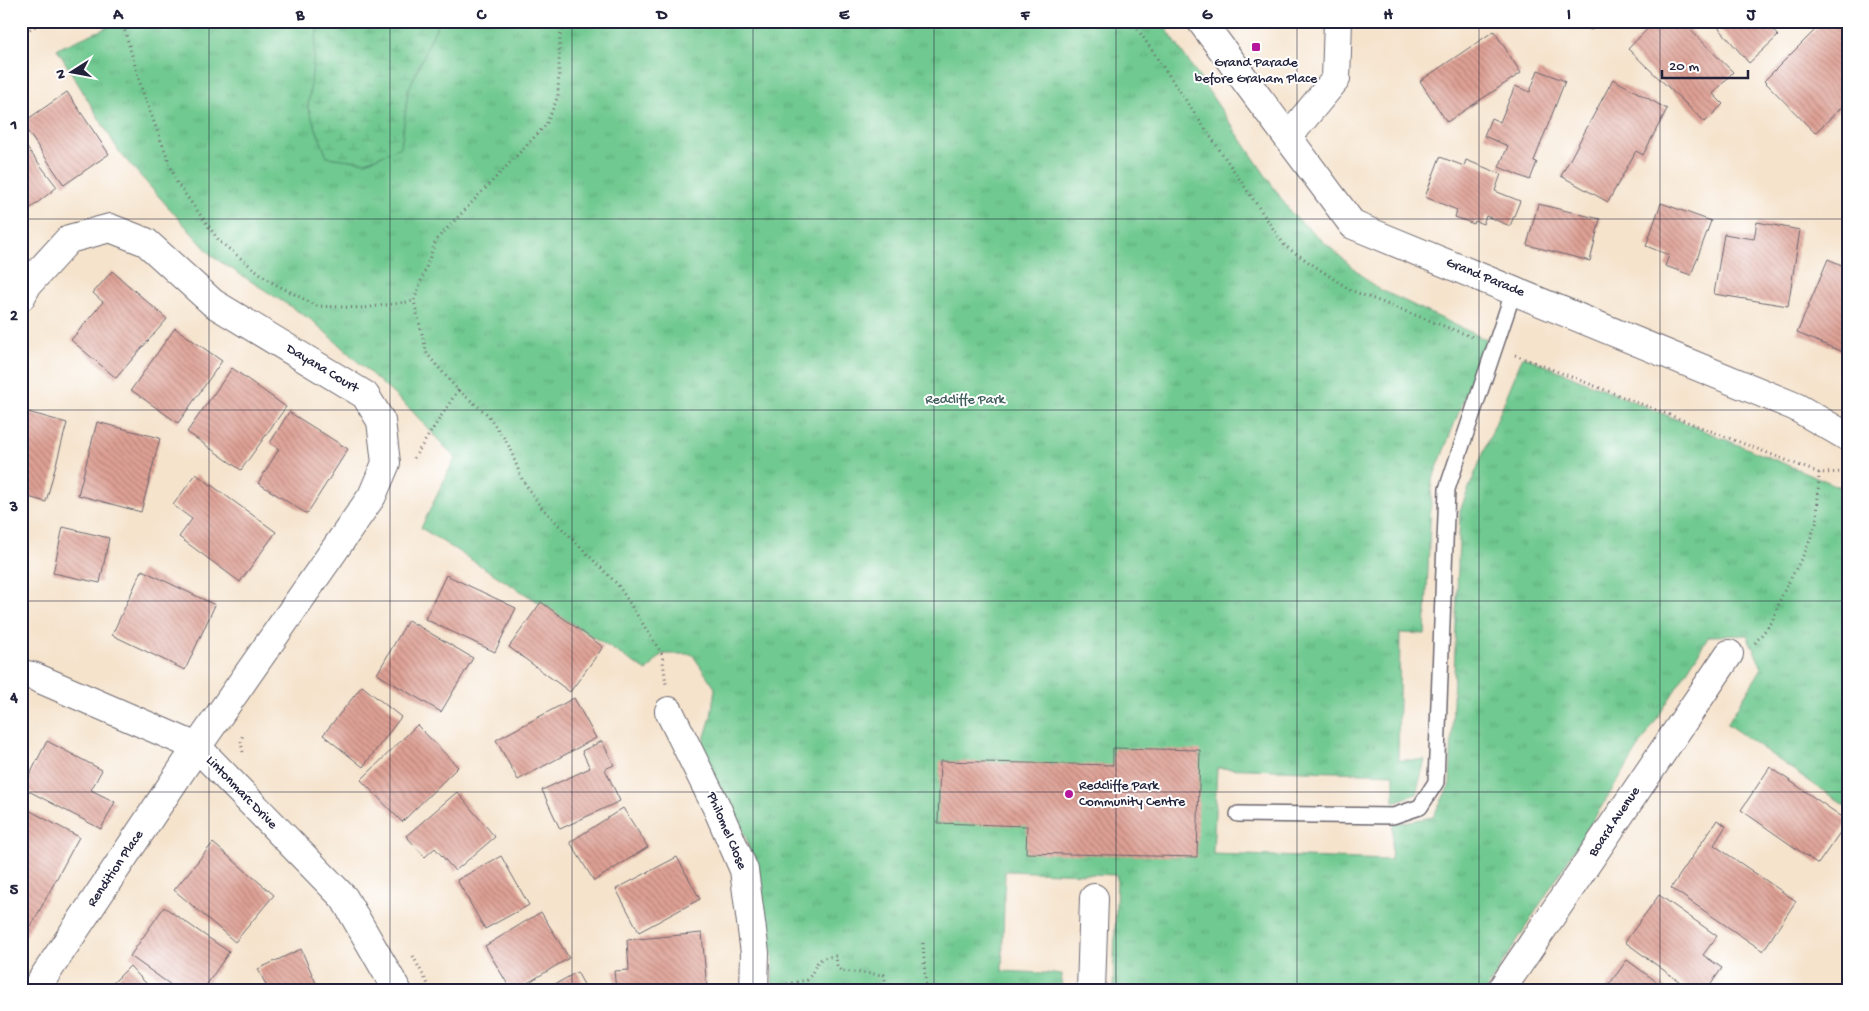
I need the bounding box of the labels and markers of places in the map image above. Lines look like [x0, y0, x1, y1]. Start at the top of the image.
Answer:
marker: Grand Parade before Graham Place [1250, 41, 1262, 53]
place label: Grand Parade before Graham Place [1195, 55, 1318, 88]
place label: Redcliffe Park Community Centre [1079, 778, 1186, 811]
marker: Redcliffe Park Community Centre [1063, 788, 1075, 800]

